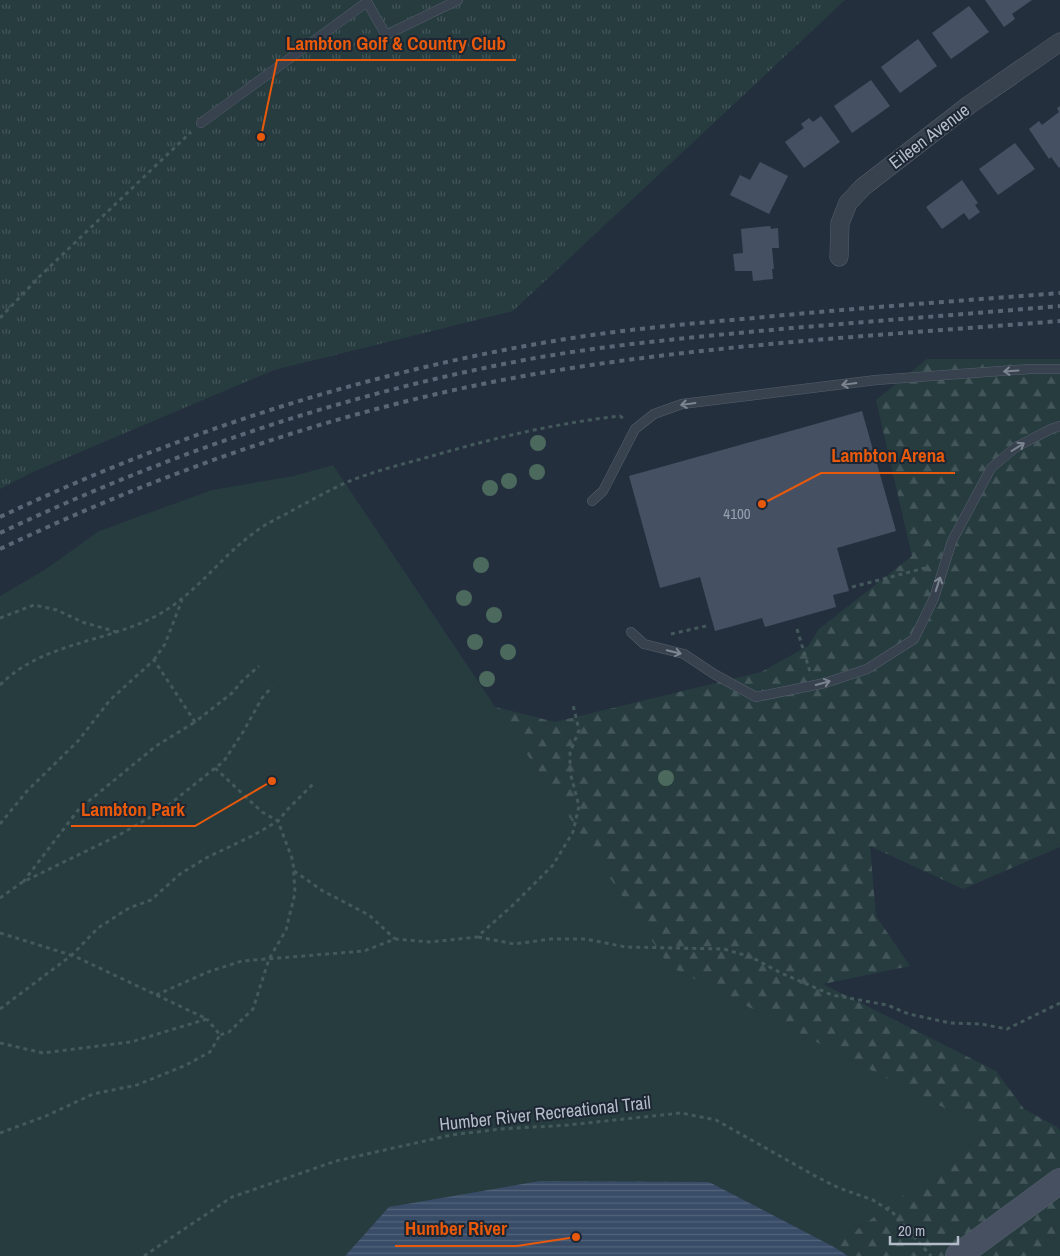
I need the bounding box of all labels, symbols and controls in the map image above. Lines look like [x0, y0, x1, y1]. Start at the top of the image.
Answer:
callout: Lambton Golf & Country Club [277, 26, 516, 60]
text: Lambton Golf & Country Club [286, 30, 506, 56]
street label: Eileen Avenue [884, 97, 974, 175]
one-way arrow [1004, 366, 1020, 375]
one-way arrow [842, 379, 858, 389]
one-way arrow [681, 399, 697, 409]
callout: Lambton Arena [821, 439, 955, 473]
one-way arrow [1011, 441, 1025, 452]
text: Lambton Arena [831, 442, 945, 468]
house number: 4100 [723, 503, 751, 524]
one-way arrow [934, 577, 943, 592]
one-way arrow [665, 648, 681, 657]
one-way arrow [814, 678, 830, 687]
callout: Lambton Park [71, 792, 195, 826]
text: Lambton Park [81, 796, 185, 822]
street label: Humber River Recreational Trail [438, 1089, 652, 1137]
callout: Humber River [395, 1212, 517, 1246]
scale bar [890, 1214, 958, 1246]
text: Humber River [405, 1215, 507, 1241]
text: 20 m [898, 1220, 925, 1241]

